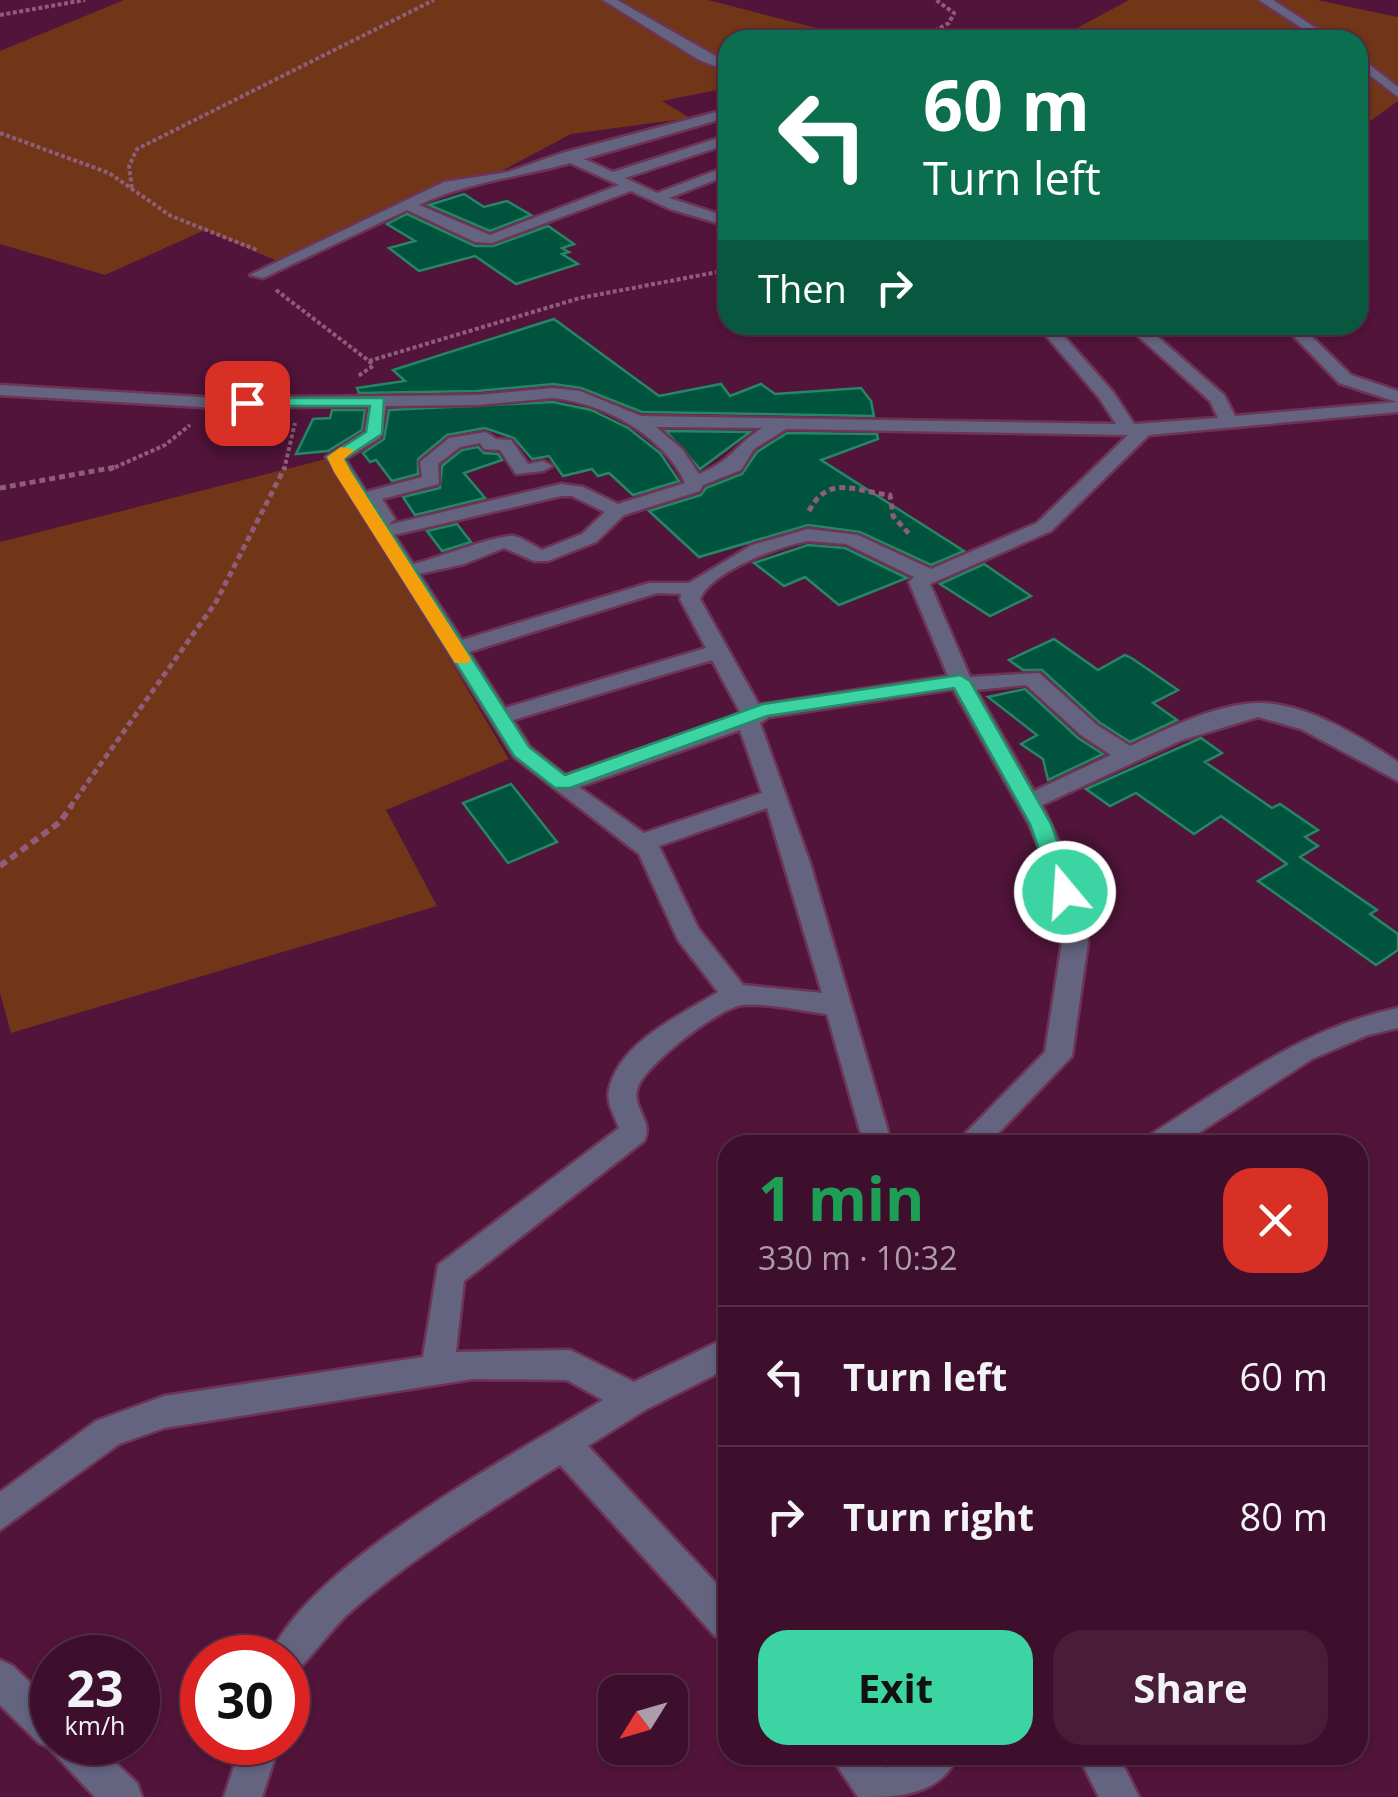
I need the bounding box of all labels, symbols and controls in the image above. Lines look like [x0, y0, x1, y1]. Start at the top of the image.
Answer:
text: 60 m [923, 56, 1090, 152]
icon: left [758, 70, 888, 200]
text: Turn left [923, 147, 1101, 208]
icon: right [867, 260, 922, 315]
text: Then [758, 262, 847, 314]
pin [205, 361, 290, 446]
icon: arrive [220, 376, 275, 431]
position arrow [1013, 840, 1117, 944]
text: 1 min [758, 1157, 925, 1239]
button: close [1223, 1168, 1328, 1273]
text: 330 m · 10:32 [758, 1236, 957, 1279]
icon: left [758, 1349, 813, 1404]
text: Turn left [843, 1350, 1007, 1402]
text: 60 m [1239, 1350, 1328, 1402]
icon: right [758, 1489, 813, 1544]
text: Turn right [843, 1490, 1034, 1542]
text: 80 m [1239, 1490, 1328, 1542]
button: Exit [758, 1630, 1033, 1745]
button: Share [1053, 1630, 1328, 1745]
speed limit sign: 30 [180, 1635, 310, 1765]
text: 23 [66, 1654, 124, 1722]
north arrow [598, 1675, 688, 1765]
map controls [598, 1675, 688, 1765]
text: km/h [65, 1708, 125, 1742]

